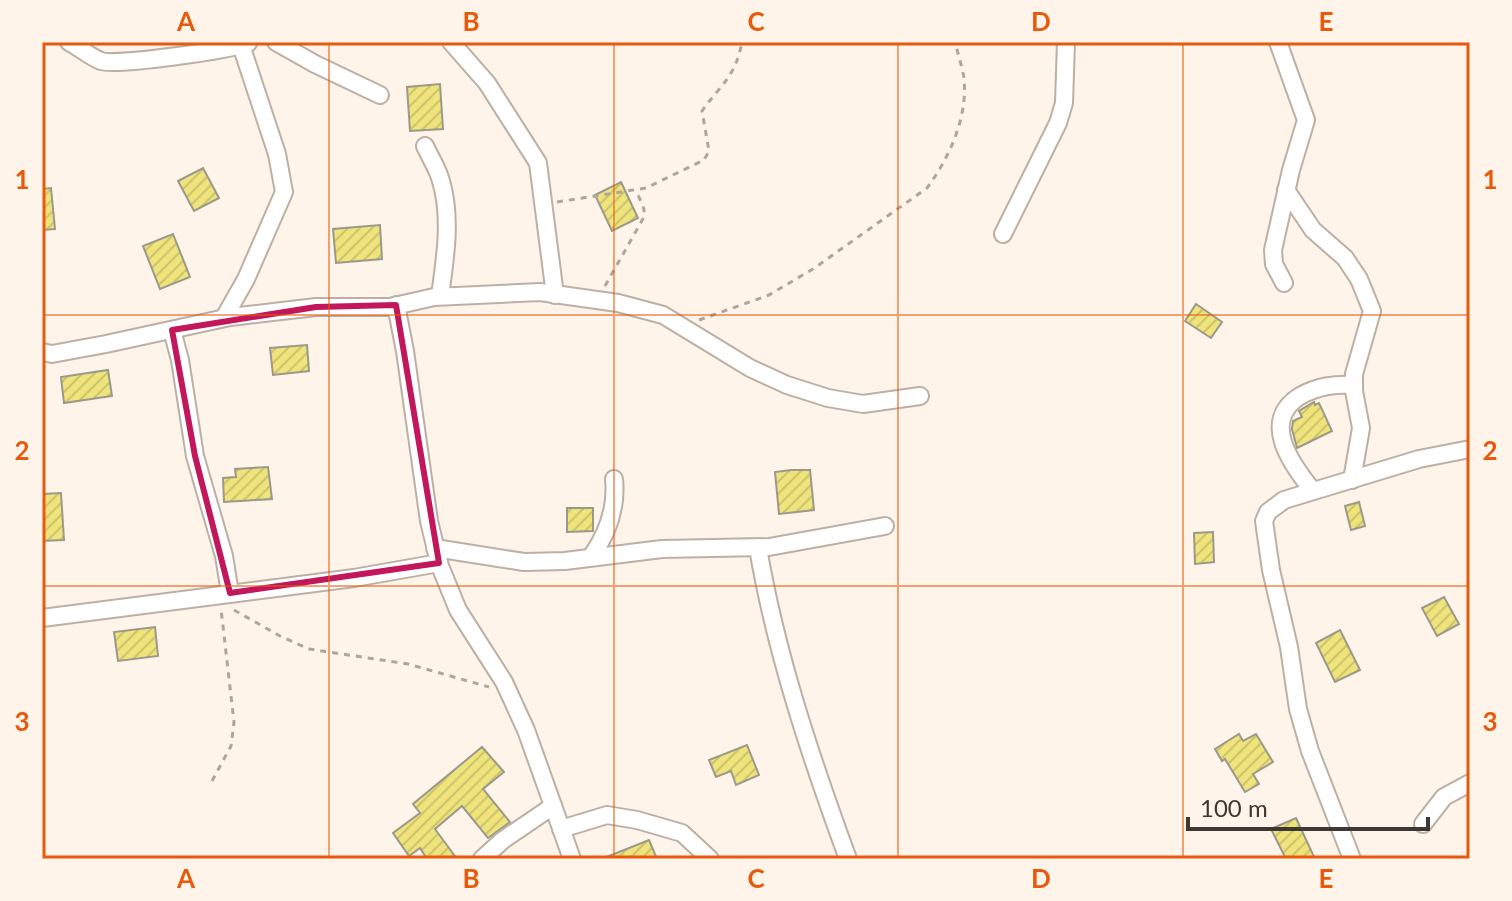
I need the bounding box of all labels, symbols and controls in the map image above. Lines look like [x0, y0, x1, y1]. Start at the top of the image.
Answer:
text: A [176, 5, 196, 37]
text: B [462, 5, 480, 37]
text: C [747, 5, 765, 37]
text: D [1031, 5, 1051, 37]
text: E [1319, 5, 1333, 37]
text: 1 [14, 163, 30, 195]
text: 1 [1482, 163, 1498, 195]
text: 2 [14, 434, 30, 466]
text: 2 [1482, 434, 1498, 466]
text: 3 [14, 705, 30, 737]
text: 3 [1482, 705, 1498, 737]
scale bar [1188, 781, 1428, 831]
text: 100 m [1200, 793, 1268, 822]
text: A [176, 862, 196, 894]
text: B [462, 862, 480, 894]
text: C [747, 862, 765, 894]
text: D [1031, 862, 1051, 894]
text: E [1319, 862, 1333, 894]

